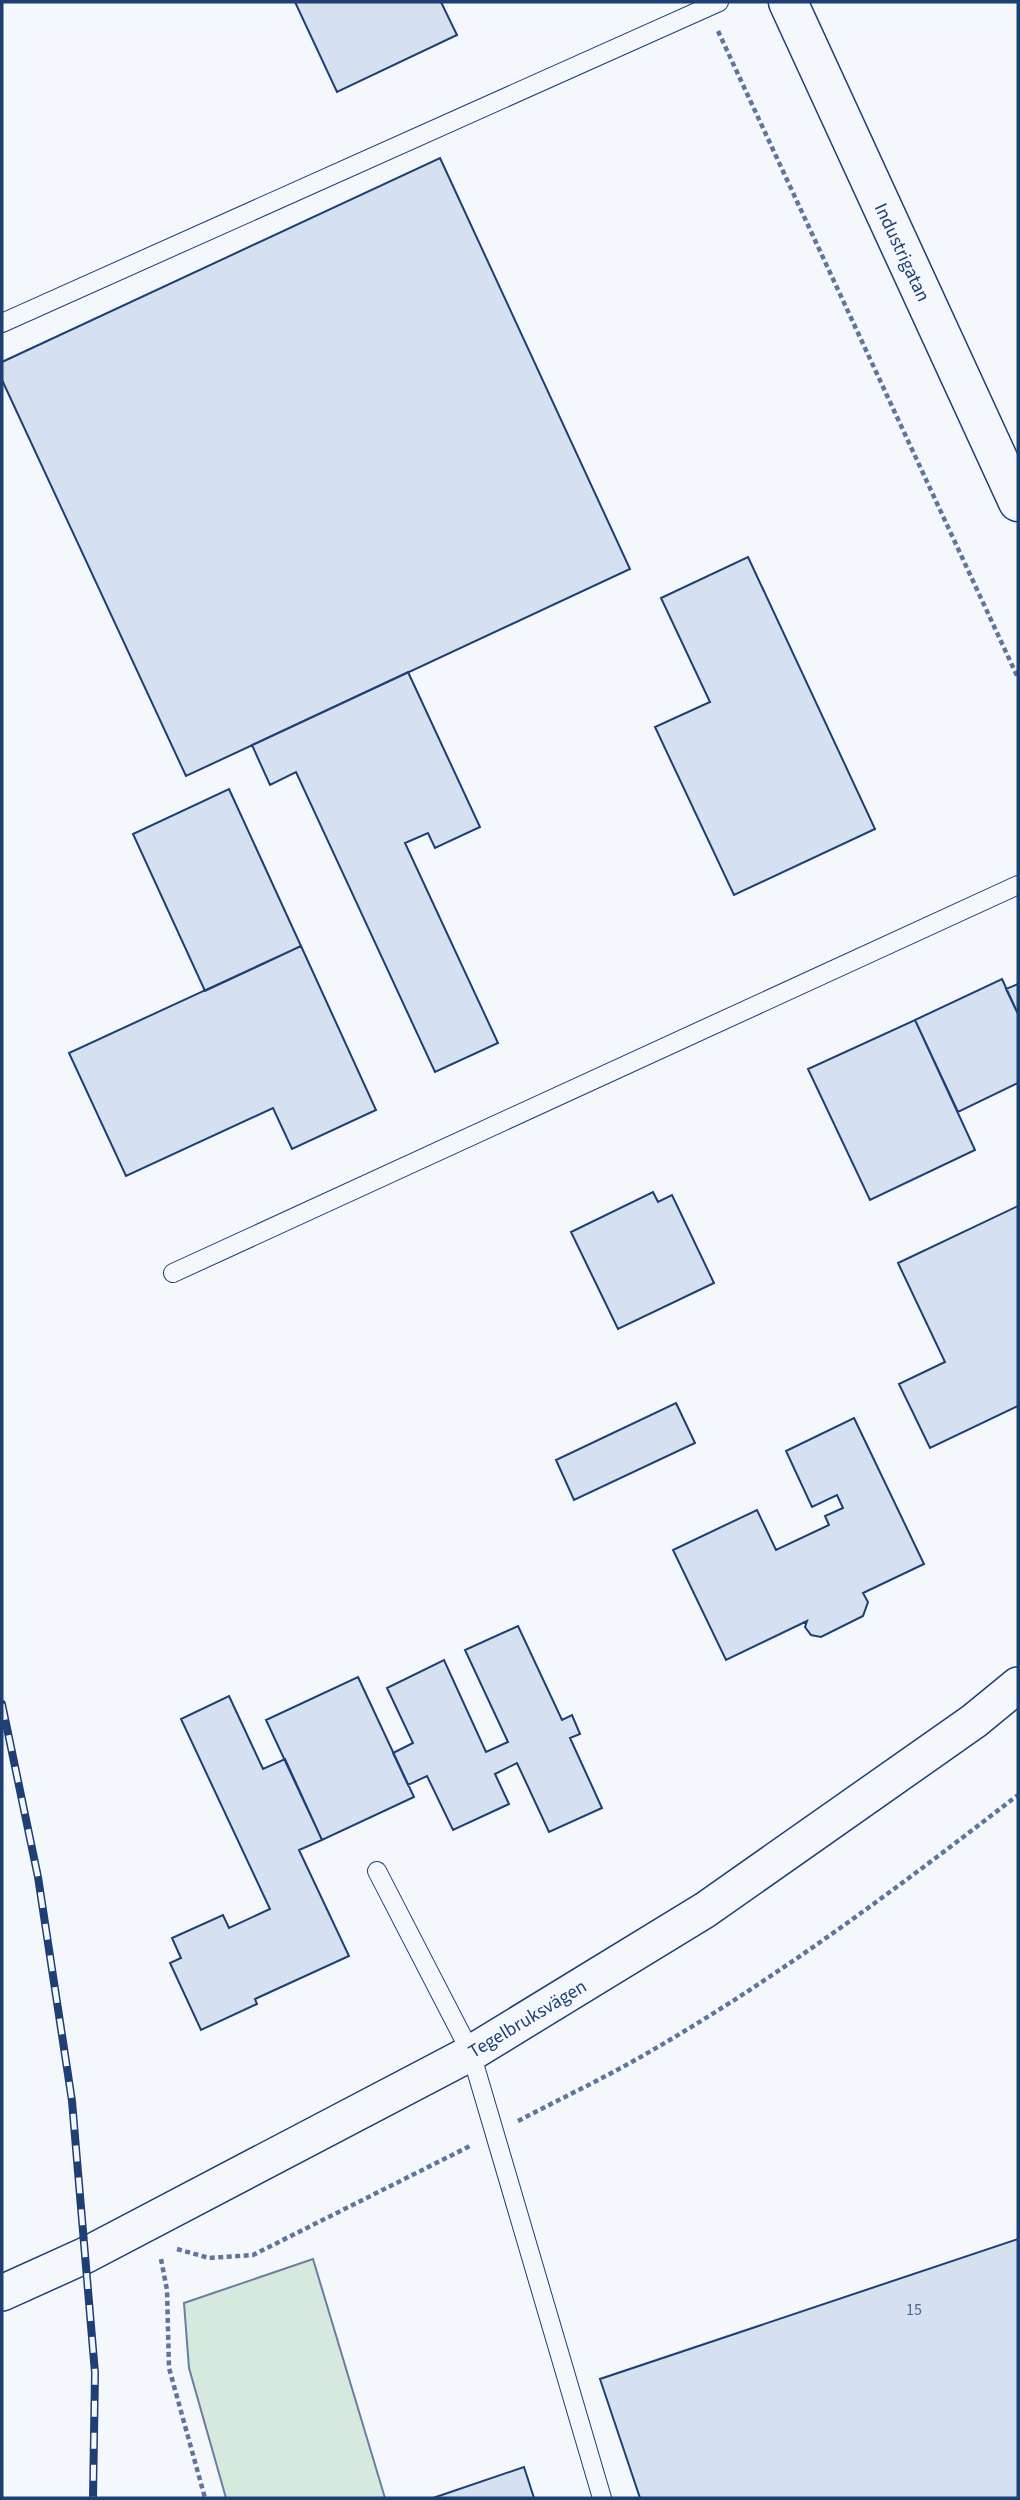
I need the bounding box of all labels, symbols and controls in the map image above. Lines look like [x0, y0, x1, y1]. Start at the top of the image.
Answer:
street label: Industrigatan [867, 199, 936, 306]
street label: Tegelbruksvägen [463, 1973, 592, 2065]
house number: 15 [906, 2299, 922, 2321]

